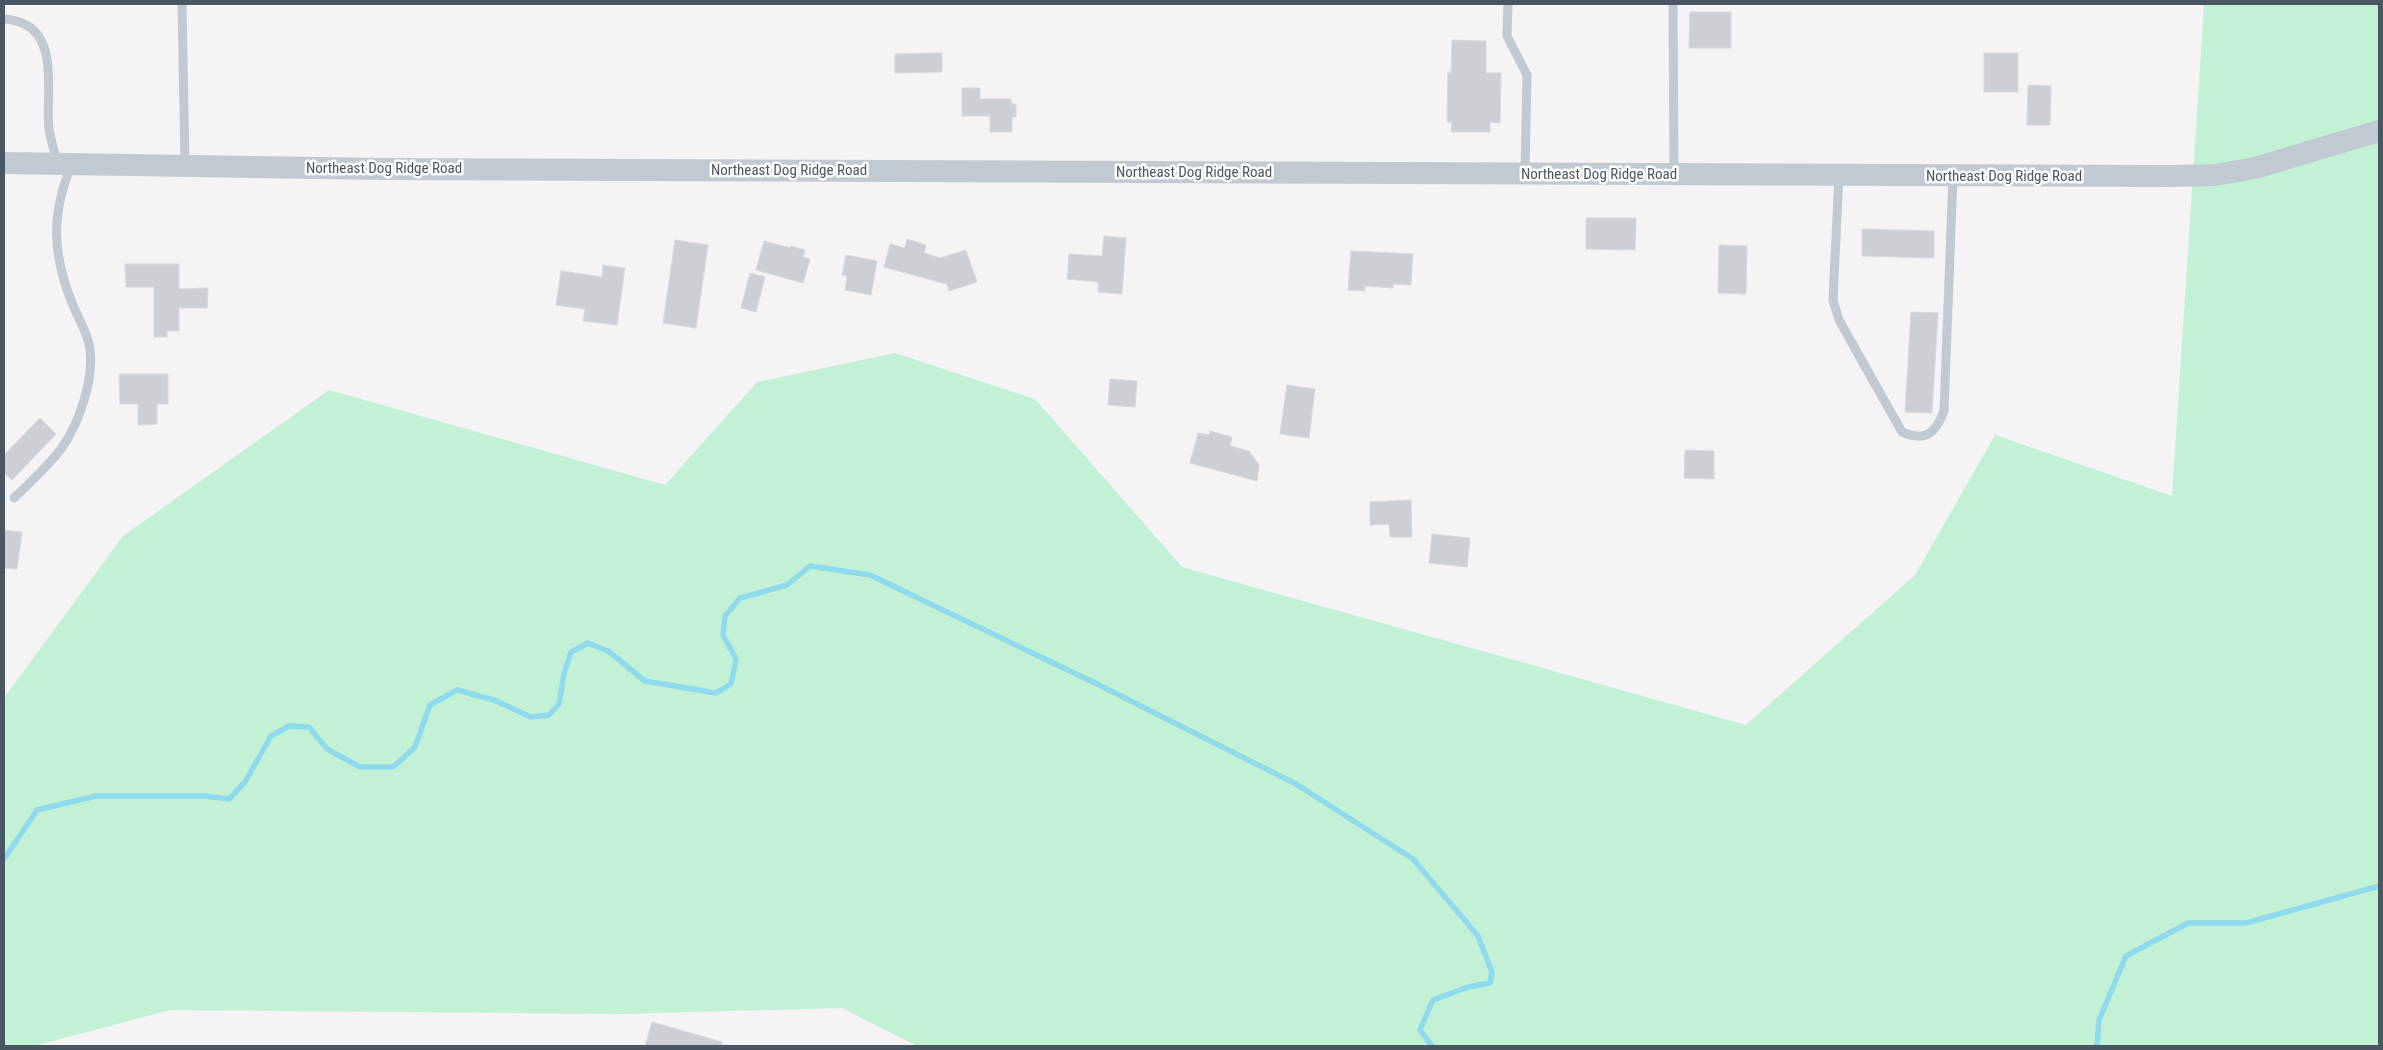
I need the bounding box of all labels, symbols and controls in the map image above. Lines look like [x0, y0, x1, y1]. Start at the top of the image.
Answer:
street label: Northeast Dog Ridge Road [306, 159, 462, 177]
street label: Northeast Dog Ridge Road [711, 161, 867, 179]
street label: Northeast Dog Ridge Road [1116, 163, 1272, 181]
street label: Northeast Dog Ridge Road [1521, 165, 1677, 183]
street label: Northeast Dog Ridge Road [1926, 167, 2082, 185]

